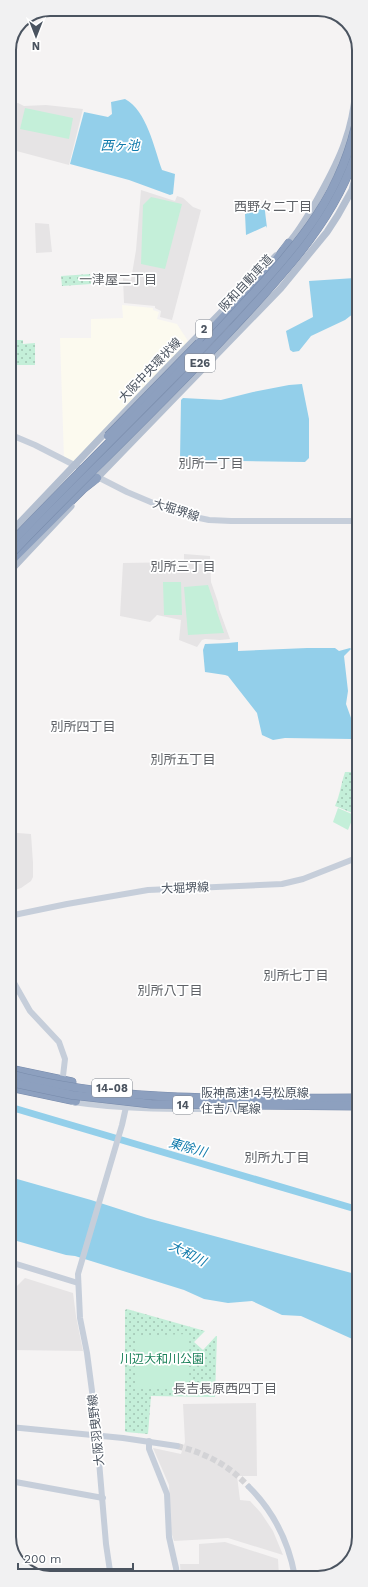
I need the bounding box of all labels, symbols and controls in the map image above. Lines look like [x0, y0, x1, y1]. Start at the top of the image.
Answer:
north arrow [16, 16, 56, 56]
text: N [32, 39, 40, 52]
water label: 西ヶ池 [100, 138, 141, 153]
district label: 西野々二丁目 [234, 199, 312, 214]
street label: 阪和自動車道 [216, 252, 276, 314]
district label: 一津屋二丁目 [79, 272, 157, 287]
road number: 2 [196, 320, 212, 338]
street label: 大阪中央環状線 [116, 335, 184, 405]
road number: E26 [185, 354, 215, 372]
district label: 別所一丁目 [178, 456, 244, 471]
street label: 大堀堺線 [151, 496, 201, 524]
district label: 別所三丁目 [150, 559, 216, 574]
district label: 別所四丁目 [50, 719, 116, 734]
district label: 別所五丁目 [150, 752, 216, 767]
street label: 大堀堺線 [161, 880, 209, 896]
district label: 別所七丁目 [263, 968, 329, 983]
district label: 別所八丁目 [137, 983, 203, 998]
road number: 14-08 [92, 1079, 132, 1097]
street label: 阪神高速14号松原線 [201, 1086, 309, 1100]
road number: 14 [173, 1096, 193, 1114]
street label: 住吉八尾線 [201, 1102, 261, 1116]
water label: 東除川 [167, 1135, 211, 1161]
district label: 別所九丁目 [244, 1150, 310, 1165]
water label: 大和川 [167, 1238, 210, 1270]
park label: 川辺大和川公園 [120, 1352, 204, 1366]
district label: 長吉長原西四丁目 [173, 1381, 277, 1396]
street label: 大阪羽曳野線 [85, 1393, 107, 1467]
scale bar [18, 1545, 133, 1571]
text: 200 m [24, 1552, 61, 1566]

